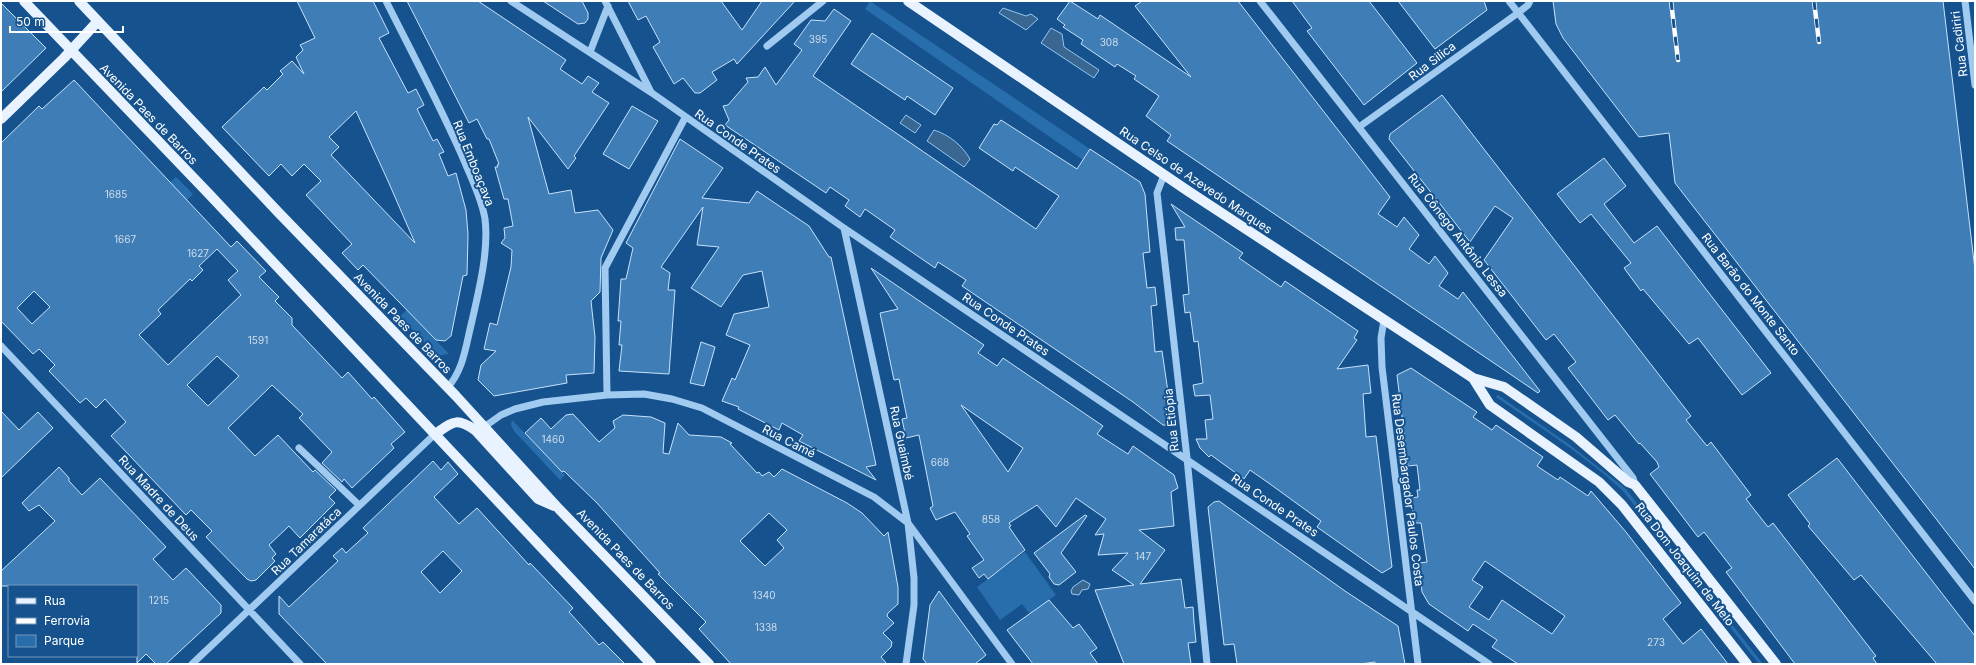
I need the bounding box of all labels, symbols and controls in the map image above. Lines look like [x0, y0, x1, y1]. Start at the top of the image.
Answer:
scale bar [10, 8, 123, 34]
street label: Rua Cadiriri [1948, 10, 1970, 78]
text: 50 m [16, 14, 45, 29]
house number: 395 [809, 33, 827, 45]
house number: 308 [1100, 36, 1118, 48]
street label: Rua Silica [1405, 38, 1459, 84]
street label: Avenida Paes de Barros [97, 60, 201, 168]
street label: Rua Conde Prates [692, 106, 784, 176]
street label: Rua Emboaçava [450, 118, 498, 208]
street label: Rua Celso de Azevedo Marques [1117, 123, 1275, 237]
street label: Rua Cônego Antônio Lessa [1405, 170, 1511, 300]
house number: 1685 [105, 188, 127, 200]
street label: Rua Barão do Monte Santo [1699, 230, 1803, 358]
house number: 1667 [114, 233, 136, 245]
house number: 1627 [187, 247, 209, 259]
street label: Avenida Paes de Barros [351, 269, 455, 377]
street label: Rua Conde Prates [960, 289, 1052, 359]
house number: 1591 [248, 334, 268, 346]
street label: Rua Etiópia [1160, 388, 1182, 452]
street label: Rua Desembargador Paulos Costa [1389, 393, 1427, 587]
street label: Rua Guaimbé [887, 405, 917, 481]
street label: Rua Camé [760, 421, 818, 461]
house number: 1460 [541, 433, 565, 445]
street label: Rua Madre de Deus [116, 452, 202, 544]
house number: 668 [931, 456, 949, 468]
street label: Rua Conde Prates [1229, 470, 1321, 540]
street label: Rua Dom Joaquim de Melo [1632, 499, 1738, 629]
street label: Rua Tamaratáca [268, 504, 344, 578]
street label: Avenida Paes de Barros [574, 505, 678, 613]
house number: 858 [982, 513, 1000, 525]
house number: 147 [1135, 550, 1151, 562]
legend [8, 585, 138, 657]
house number: 1340 [752, 589, 776, 601]
text: Rua [44, 593, 66, 608]
house number: 1215 [149, 594, 169, 606]
text: Ferrovia [44, 613, 90, 628]
house number: 1338 [755, 621, 777, 633]
text: Parque [44, 633, 84, 648]
house number: 273 [1647, 636, 1665, 648]

